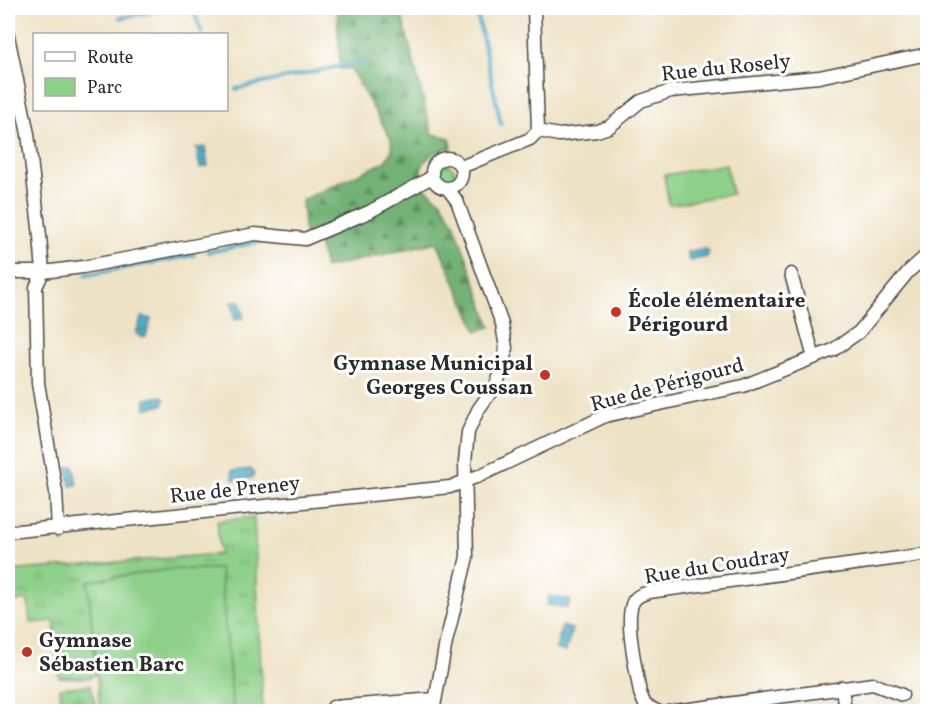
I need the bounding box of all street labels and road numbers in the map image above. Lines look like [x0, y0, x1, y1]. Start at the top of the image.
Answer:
street label: Rue du Rosely [660, 47, 793, 90]
street label: Rue de Périgourd [588, 351, 747, 420]
street label: Rue de Preney [169, 469, 302, 512]
street label: Rue du Coudray [642, 541, 793, 592]

